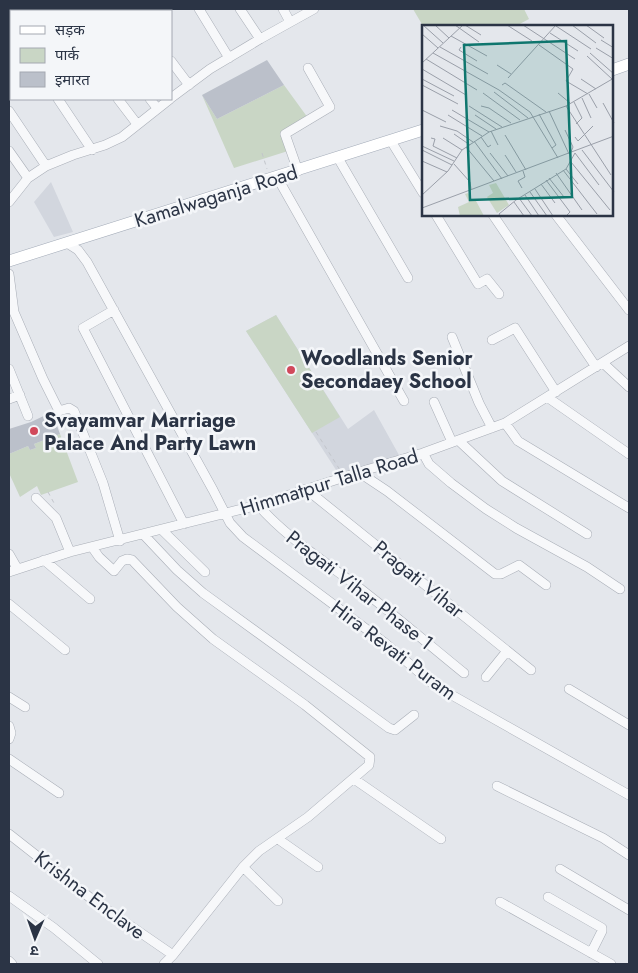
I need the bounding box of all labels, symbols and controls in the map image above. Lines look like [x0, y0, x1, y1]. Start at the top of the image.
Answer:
legend [10, 10, 172, 100]
text: सड़क [55, 19, 85, 41]
inset map [422, 25, 613, 216]
text: पार्क [55, 44, 79, 66]
text: इमारत [55, 69, 90, 91]
street label: Kamalwaganja Road [131, 158, 301, 235]
place label: Woodlands Senior Secondaey School [301, 344, 474, 396]
marker: Woodlands Senior Secondaey School [285, 364, 297, 376]
place label: Svayamvar Marriage Palace And Party Lawn [44, 406, 256, 458]
marker: Svayamvar Marriage Palace And Party Lawn [28, 425, 40, 437]
street label: Himmatpur Talla Road [237, 442, 422, 523]
street label: Pragati Vihar Phase 1 [280, 524, 439, 657]
street label: Pragati Vihar [367, 534, 470, 625]
street label: Hira Revati Puram [325, 593, 463, 707]
street label: Krishna Enclave [28, 844, 151, 947]
north arrow [10, 913, 60, 963]
text: उ [29, 941, 39, 961]

